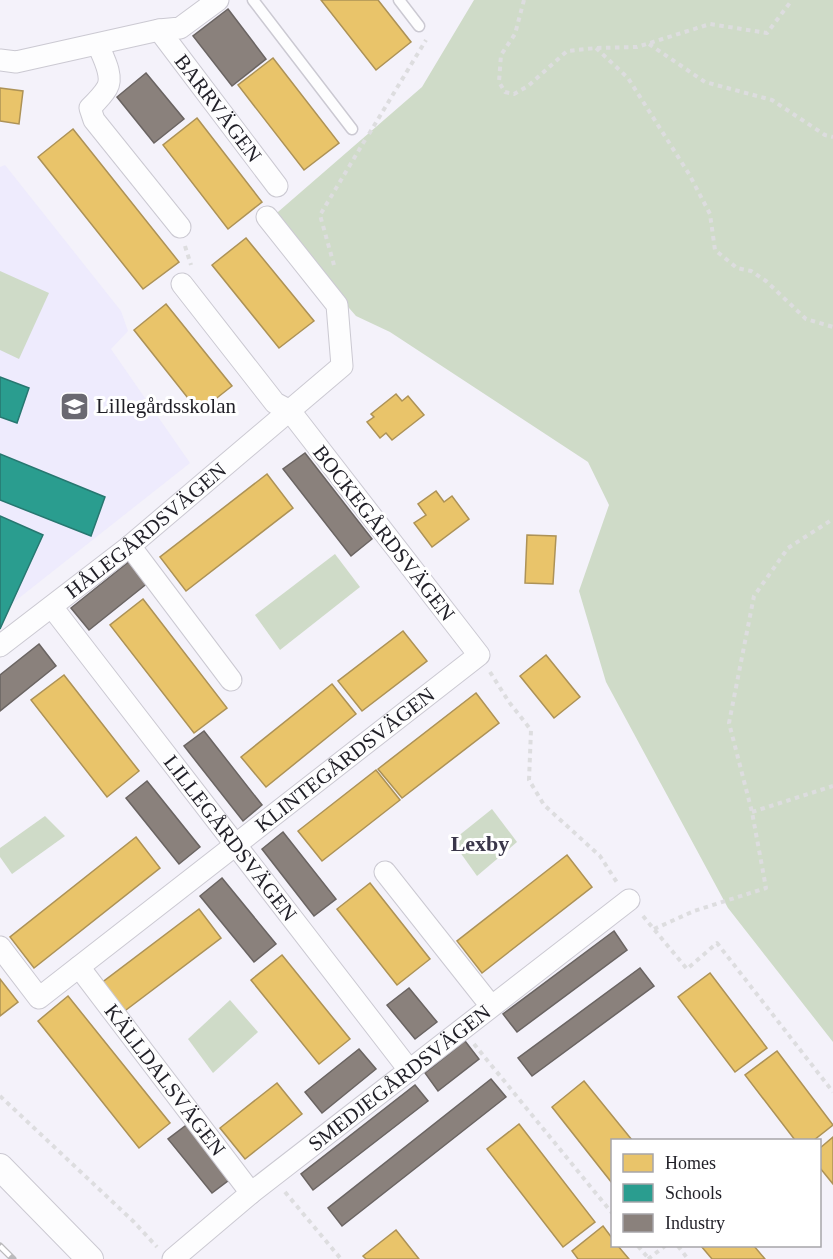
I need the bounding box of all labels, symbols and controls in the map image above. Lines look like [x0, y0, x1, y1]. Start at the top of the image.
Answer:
street label: BARRVÄGEN [170, 49, 267, 167]
school or university icon: Lillegårdsskolan [59, 390, 91, 422]
place label: Lillegårdsskolan [96, 394, 236, 418]
street label: BOCKEGÅRDSVÄGEN [308, 441, 460, 625]
street label: HÅLEGÅRDSVÄGEN [61, 458, 231, 603]
street label: KLINTEGÅRDSVÄGEN [250, 682, 439, 837]
street label: LILLEGÅRDSVÄGEN [159, 750, 302, 926]
district label: Lexby [451, 831, 509, 856]
street label: KÄLLDALSVÄGEN [100, 999, 230, 1161]
street label: SMEDJEGÅRDSVÄGEN [304, 1000, 495, 1156]
legend [611, 1139, 821, 1247]
text: Homes [665, 1153, 716, 1173]
text: Schools [665, 1183, 722, 1203]
text: Industry [665, 1213, 725, 1233]

